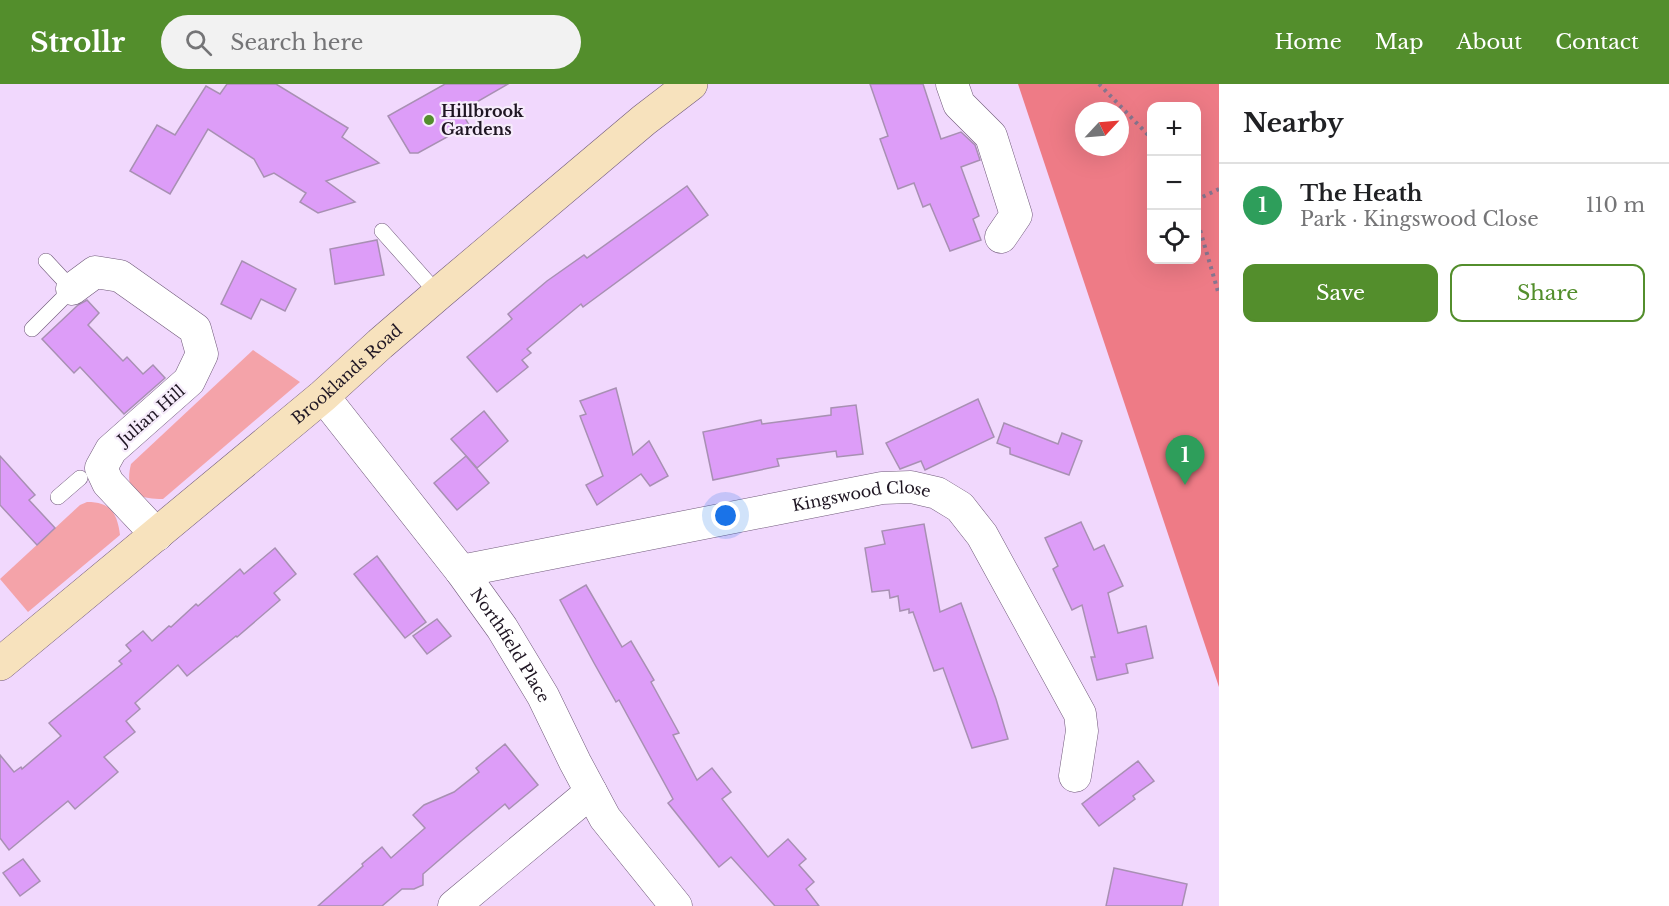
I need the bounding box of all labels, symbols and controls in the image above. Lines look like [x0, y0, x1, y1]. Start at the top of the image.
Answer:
search box [161, 15, 581, 69]
text: Strollr [30, 25, 125, 60]
icon: search [182, 26, 215, 59]
text: Search here [230, 29, 363, 56]
text: Home [1275, 29, 1342, 55]
text: Map [1375, 29, 1423, 55]
text: About [1456, 29, 1522, 55]
text: Contact [1555, 29, 1639, 55]
place label: Hillbrook Gardens [441, 101, 524, 139]
north arrow [1075, 102, 1129, 156]
map controls [1147, 102, 1201, 264]
button: + [1147, 102, 1201, 156]
text: Nearby [1243, 107, 1344, 139]
marker: Hillbrook Gardens [422, 113, 436, 127]
button: − [1147, 156, 1201, 210]
text: The Heath [1300, 180, 1423, 207]
text: 1 [1258, 193, 1267, 217]
text: 110 m [1586, 193, 1645, 217]
text: Park · Kingswood Close [1300, 207, 1539, 231]
button: locate [1147, 210, 1201, 264]
button: Save [1243, 264, 1438, 322]
button: Share [1450, 264, 1645, 322]
street label: Brooklands Road [287, 320, 406, 428]
street label: Julian Hill [112, 380, 189, 451]
pin: 1 [1166, 436, 1204, 485]
street label: Kingswood Close [790, 477, 933, 515]
your location [711, 501, 740, 530]
street label: Northfield Place [466, 584, 554, 705]

